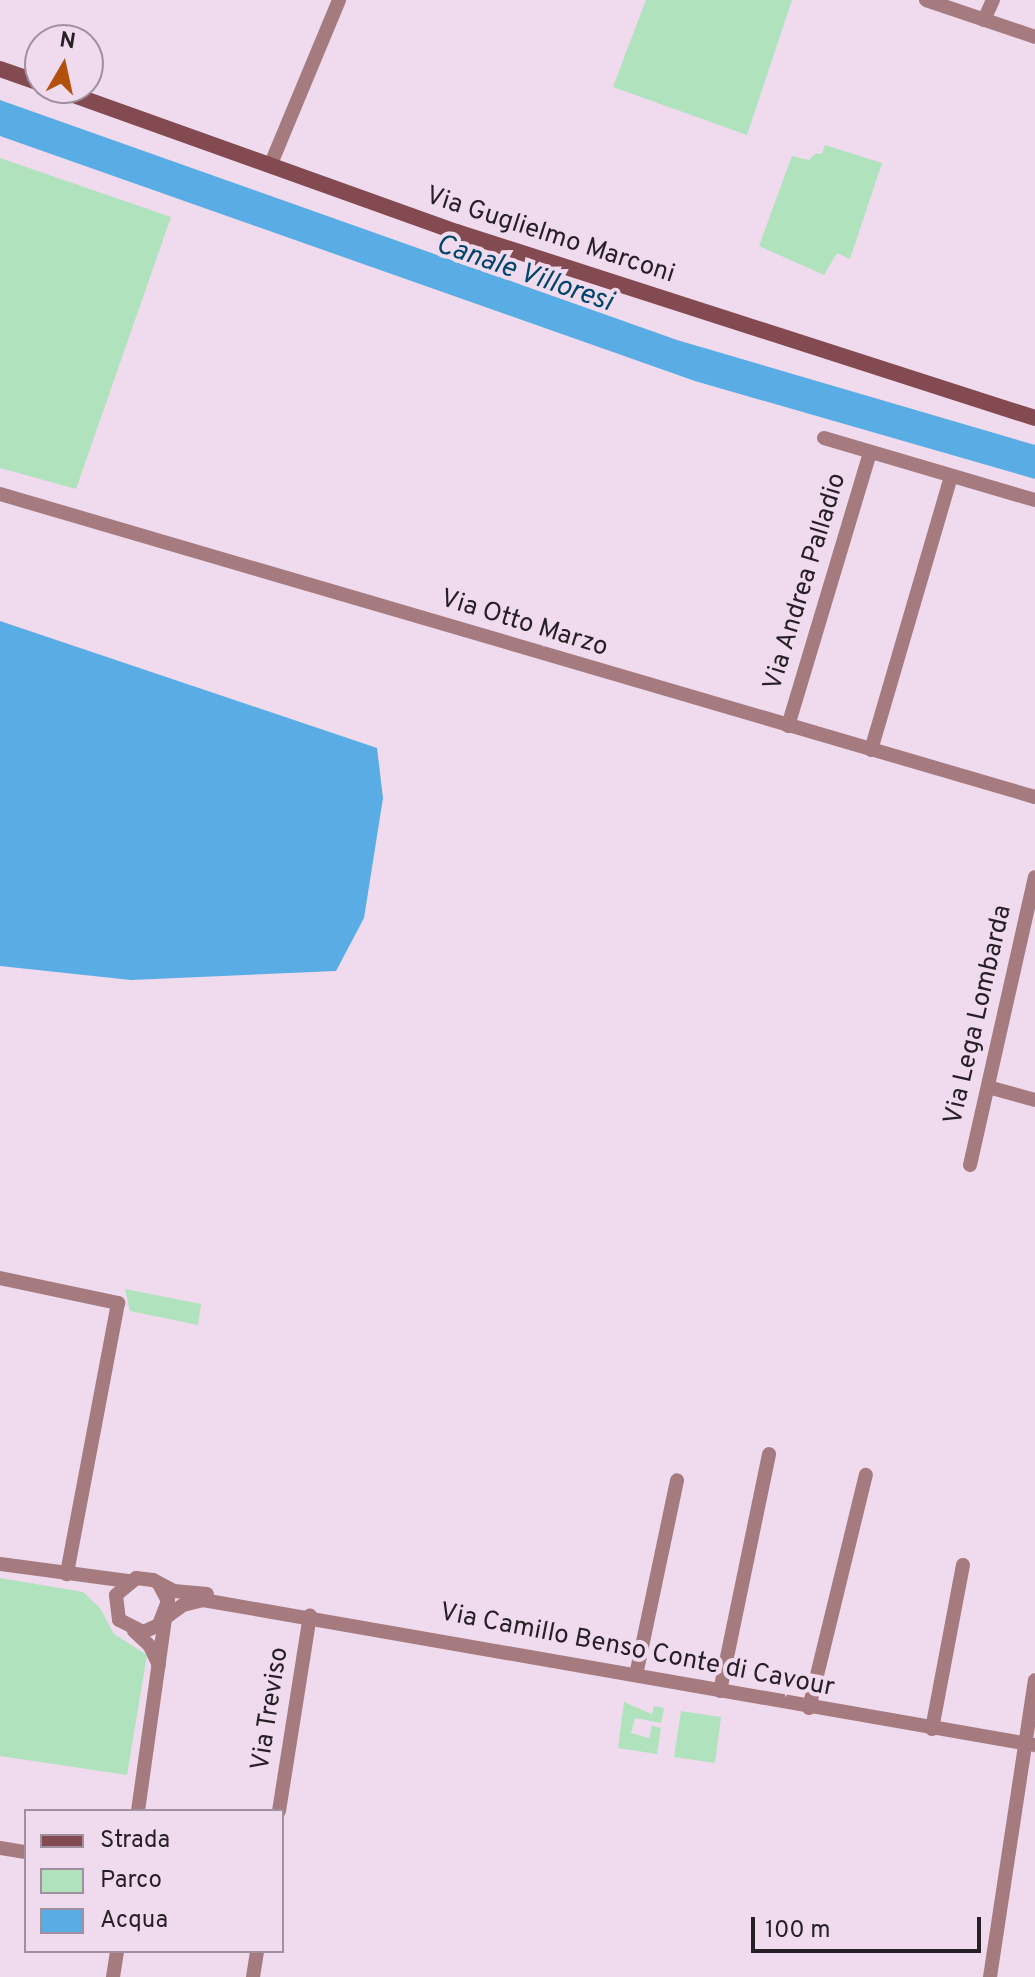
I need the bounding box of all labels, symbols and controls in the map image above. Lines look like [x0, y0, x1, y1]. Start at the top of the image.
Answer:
north arrow [24, 24, 104, 104]
text: N [58, 27, 77, 56]
street label: Via Guglielmo Marconi [422, 181, 678, 291]
water label: Canale Villoresi [430, 228, 618, 320]
street label: Via Andrea Palladio [758, 469, 854, 695]
street label: Via Otto Marzo [437, 584, 611, 664]
street label: Via Lega Lombarda [939, 902, 1019, 1128]
street label: Via Camillo Benso Conte di Cavour [437, 1597, 837, 1705]
street label: Via Treviso [246, 1645, 296, 1773]
legend [24, 1809, 284, 1953]
text: Strada [100, 1826, 170, 1856]
text: Parco [100, 1866, 162, 1896]
scale bar [755, 1901, 985, 1951]
text: Acqua [100, 1906, 168, 1936]
text: 100 m [765, 1916, 831, 1946]

